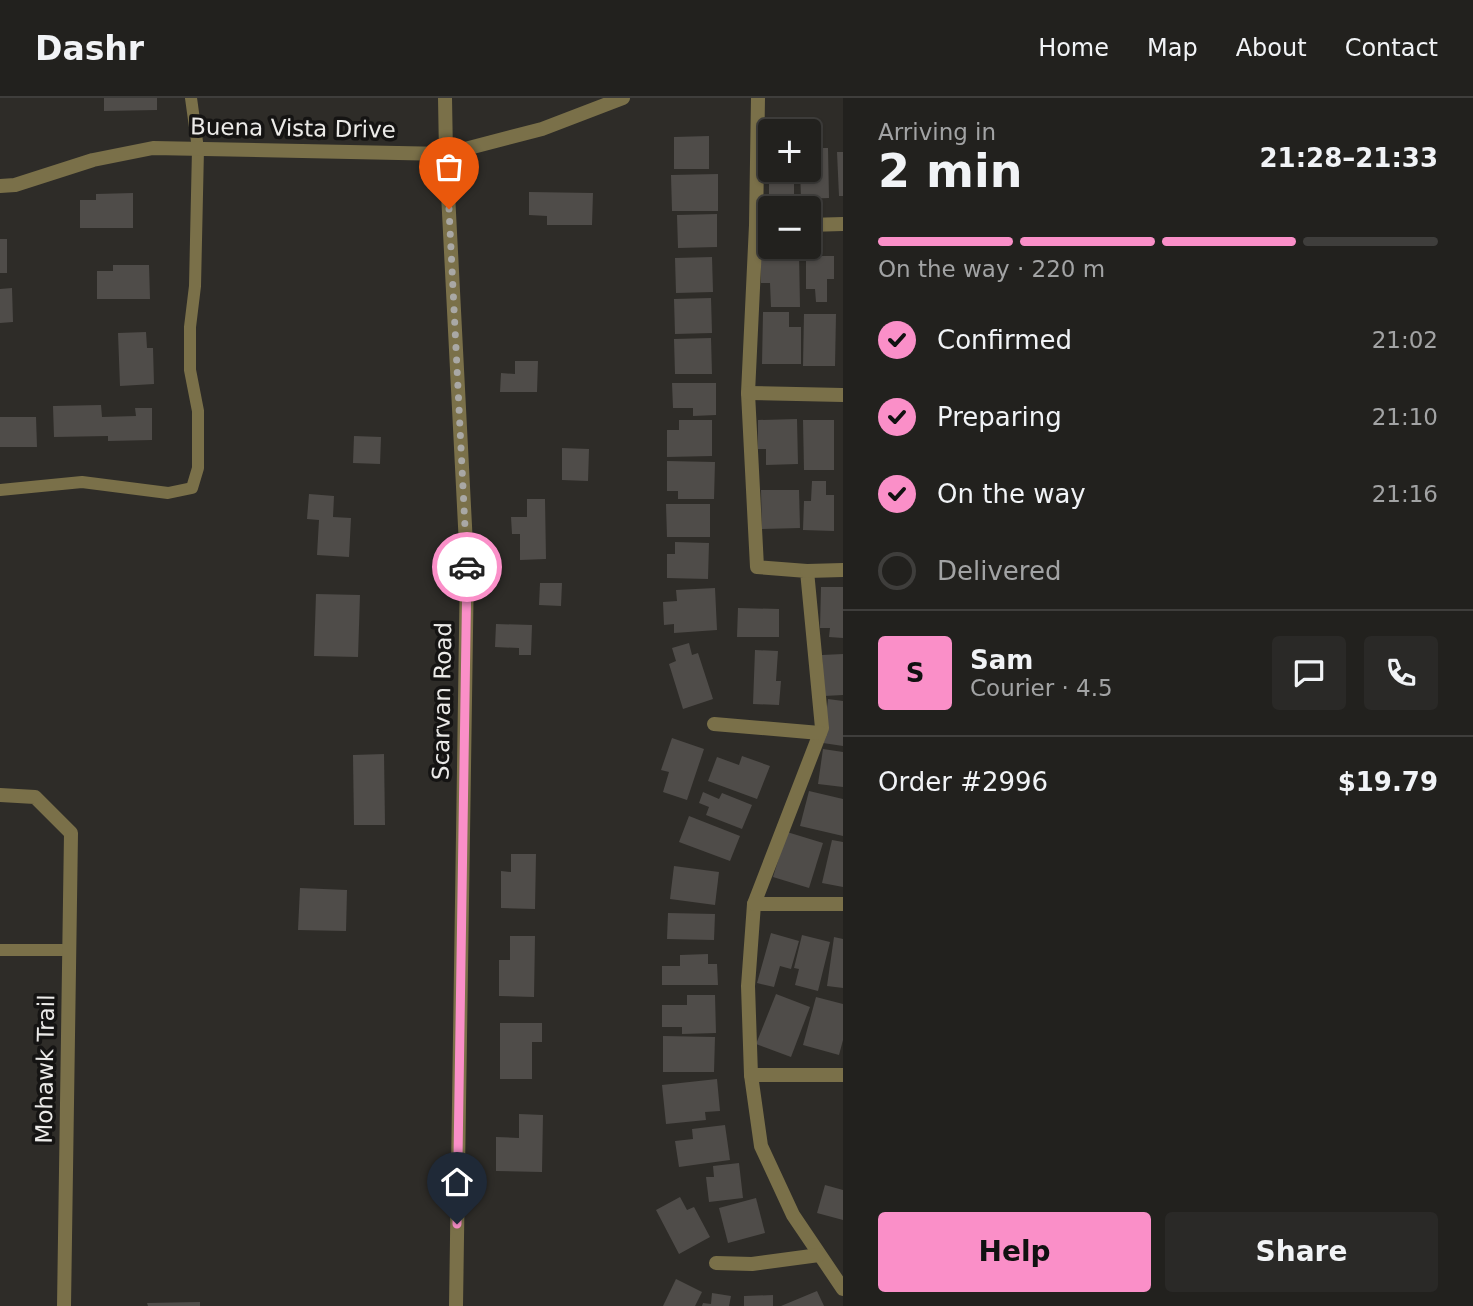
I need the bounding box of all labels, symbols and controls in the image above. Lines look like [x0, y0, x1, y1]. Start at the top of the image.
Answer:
text: Dashr [35, 29, 144, 68]
text: Home [1038, 34, 1109, 62]
text: Map [1147, 34, 1198, 62]
text: About [1236, 34, 1307, 62]
text: Contact [1345, 34, 1438, 62]
street label: Buena Vista Drive [190, 113, 396, 143]
map controls [758, 119, 821, 259]
button: + [758, 119, 821, 182]
text: Arriving in [878, 119, 996, 145]
pin [419, 137, 479, 209]
text: 21:28–21:33 [1259, 143, 1438, 173]
text: 2 min [878, 144, 1022, 198]
icon: bag [430, 148, 468, 186]
button: − [758, 196, 821, 259]
text: On the way · 220 m [878, 256, 1105, 282]
icon: check [878, 321, 916, 359]
text: Confirmed [937, 325, 1072, 355]
text: 21:02 [1372, 327, 1438, 353]
icon: check [878, 398, 916, 436]
text: Preparing [937, 402, 1062, 432]
text: 21:10 [1372, 404, 1438, 430]
icon: check [878, 475, 916, 513]
text: On the way [937, 479, 1086, 509]
text: 21:16 [1372, 481, 1438, 507]
courier [432, 532, 502, 602]
icon: car [448, 548, 486, 586]
text: Delivered [937, 556, 1061, 586]
street label: Scarvan Road [428, 622, 456, 780]
button: chat [1272, 636, 1346, 710]
button: phone [1364, 636, 1438, 710]
text: Sam [970, 645, 1033, 675]
text: S [906, 658, 924, 688]
text: Courier · 4.5 [970, 675, 1113, 701]
text: Order #2996 [878, 767, 1048, 797]
text: $19.79 [1338, 767, 1438, 797]
street label: Mohawk Trail [31, 994, 59, 1144]
pin [427, 1152, 487, 1224]
icon: home [438, 1163, 476, 1201]
button: Help [878, 1212, 1151, 1292]
button: Share [1165, 1212, 1438, 1292]

